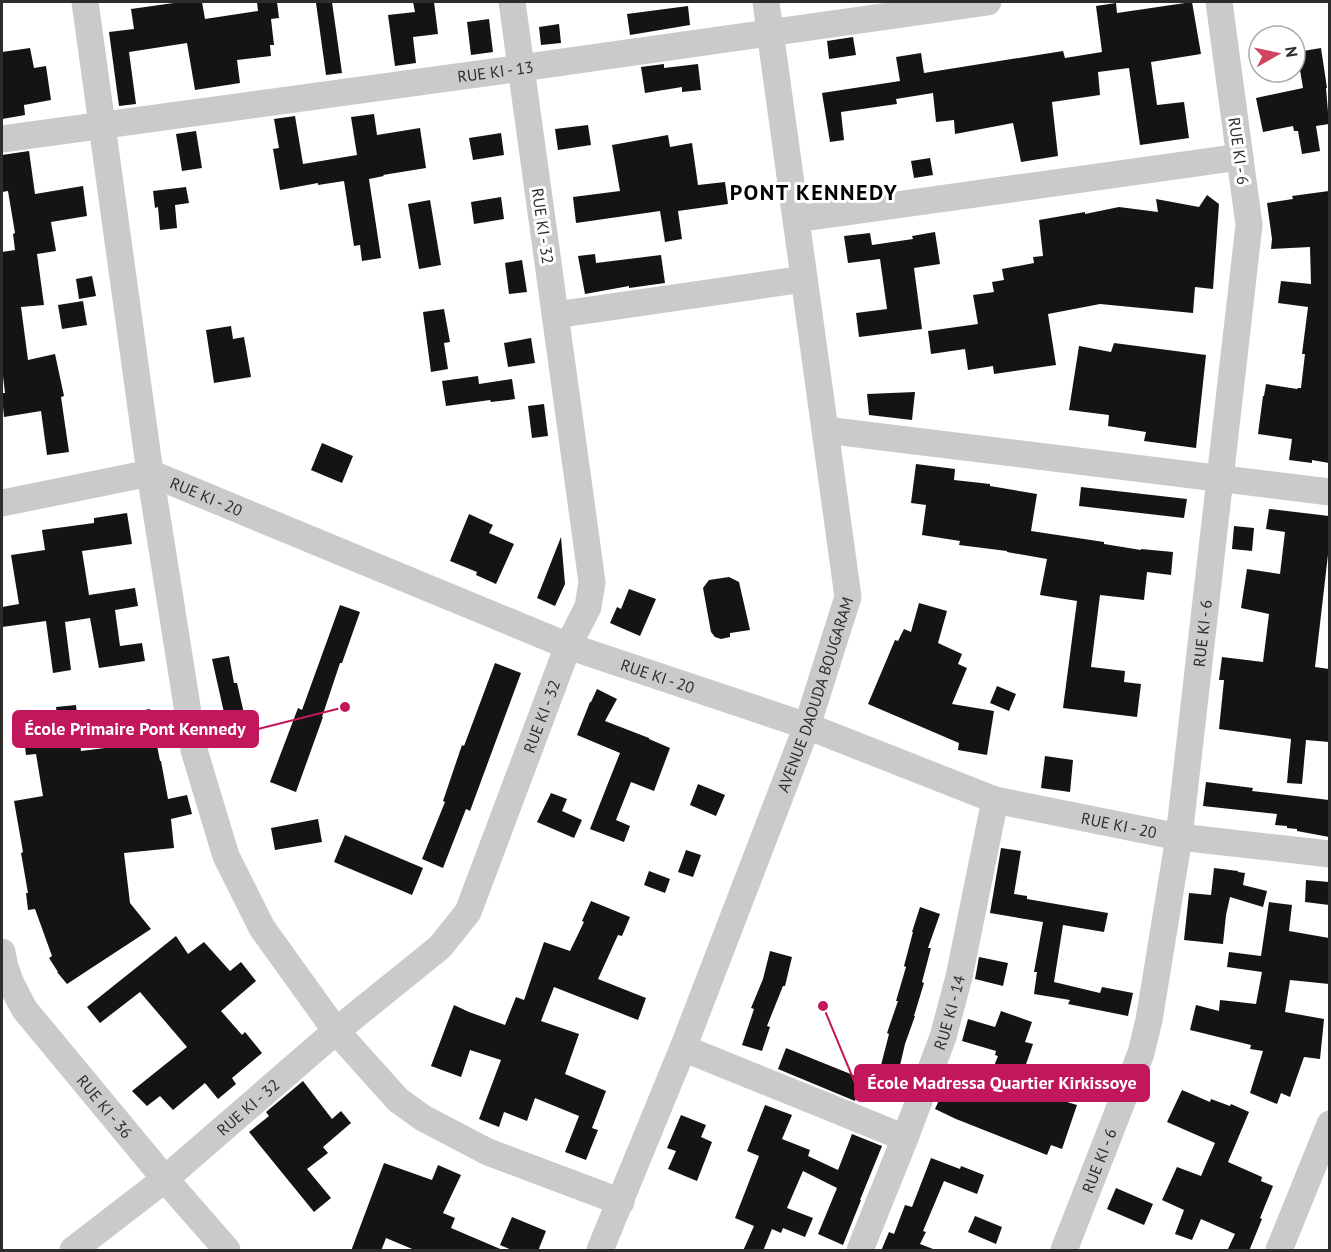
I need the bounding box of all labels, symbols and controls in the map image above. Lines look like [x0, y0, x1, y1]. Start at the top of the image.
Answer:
north arrow [1247, 24, 1307, 84]
text: N [1281, 45, 1303, 58]
street label: RUE KI - 13 [456, 56, 535, 87]
street label: RUE KI - 6 [1224, 116, 1254, 186]
district label: PONT KENNEDY [730, 178, 898, 206]
street label: RUE KI - 32 [528, 187, 558, 265]
street label: RUE KI - 20 [167, 472, 246, 520]
street label: AVENUE DAOUDA BOUGARAM [773, 594, 857, 795]
street label: RUE KI - 6 [1189, 598, 1216, 668]
street label: RUE KI - 20 [618, 654, 697, 698]
street label: RUE KI - 32 [519, 677, 564, 756]
callout: École Primaire Pont Kennedy [13, 711, 258, 747]
text: École Primaire Pont Kennedy [24, 717, 246, 740]
street label: RUE KI - 20 [1080, 808, 1159, 842]
street label: RUE KI - 14 [929, 973, 969, 1053]
callout: École Madressa Quartier Kirkissoye [855, 1065, 1149, 1101]
street label: RUE KI - 36 [73, 1071, 137, 1142]
text: École Madressa Quartier Kirkissoye [867, 1071, 1137, 1094]
street label: RUE KI - 32 [213, 1075, 283, 1140]
street label: RUE KI - 6 [1077, 1125, 1121, 1196]

